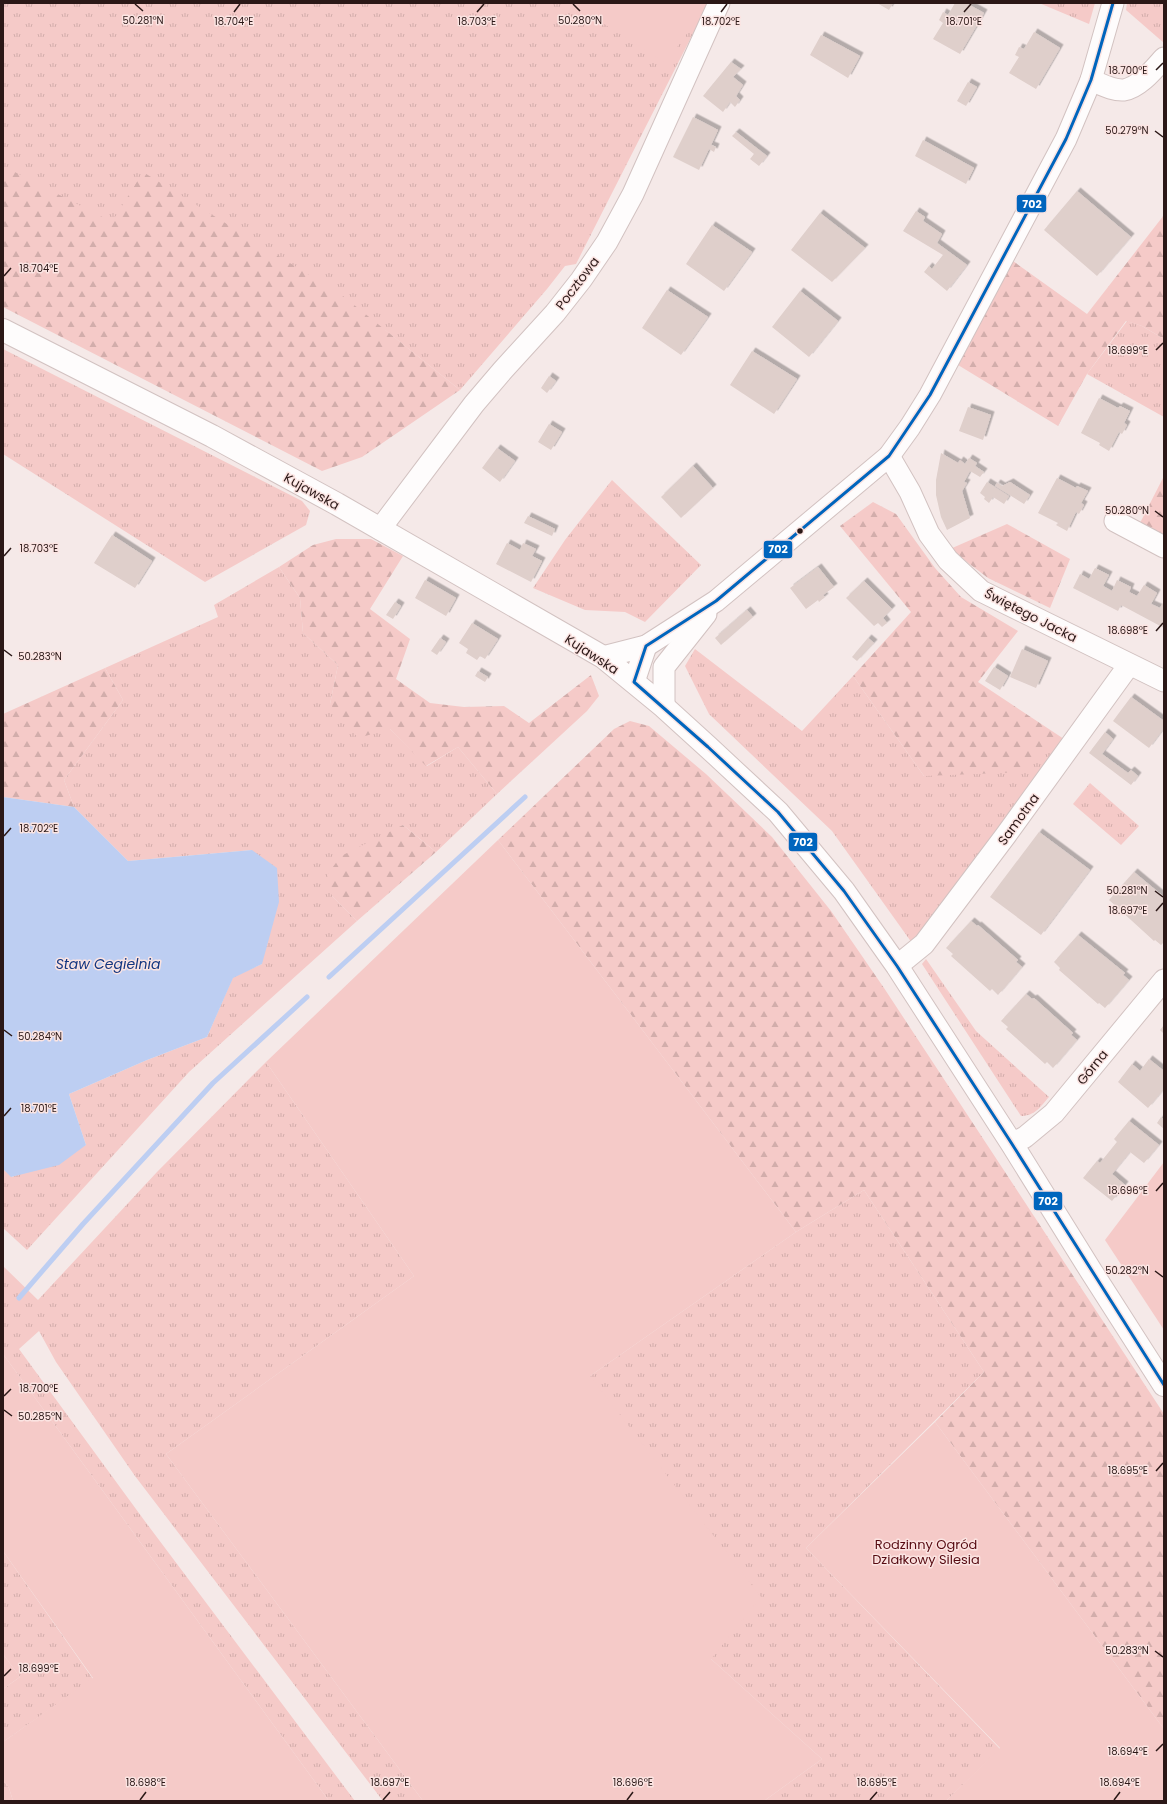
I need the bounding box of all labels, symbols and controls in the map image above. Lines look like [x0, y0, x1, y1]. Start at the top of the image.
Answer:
text: 50.281°N [122, 13, 164, 28]
text: 50.280°N [558, 13, 602, 28]
text: 18.704°E [215, 14, 253, 29]
text: 18.703°E [458, 14, 496, 29]
text: 18.702°E [702, 14, 740, 29]
text: 18.701°E [946, 14, 982, 29]
text: 18.700°E [1109, 63, 1147, 78]
text: 50.279°N [1105, 123, 1149, 138]
line badge: 702 [1016, 194, 1047, 213]
text: 702 [1022, 196, 1042, 212]
street label: Pocztowa [551, 253, 604, 314]
text: 18.704°E [20, 261, 58, 276]
text: 18.699°E [1108, 343, 1148, 358]
street label: Kujawska [280, 468, 343, 515]
text: 50.280°N [1105, 503, 1149, 518]
unlabelled marker [795, 526, 805, 536]
line badge: 702 [763, 540, 793, 559]
text: 18.703°E [20, 541, 58, 556]
text: 702 [768, 541, 788, 557]
street label: Świętego Jacka [981, 584, 1081, 647]
text: 18.698°E [1108, 623, 1148, 638]
street label: Kujawska [561, 630, 623, 679]
text: 50.283°N [18, 649, 62, 664]
street label: Samotna [993, 789, 1044, 849]
text: 18.702°E [20, 821, 58, 836]
line badge: 702 [788, 832, 818, 852]
text: 702 [793, 834, 813, 850]
text: 50.281°N [1106, 883, 1148, 898]
text: 18.697°E [1109, 903, 1147, 918]
water label: Staw Cegielnia [56, 954, 161, 974]
text: 50.284°N [18, 1029, 62, 1044]
street label: Górna [1072, 1046, 1112, 1089]
text: 18.701°E [21, 1101, 57, 1116]
text: 18.696°E [1108, 1183, 1148, 1198]
line badge: 702 [1033, 1191, 1063, 1211]
text: 702 [1038, 1193, 1058, 1209]
text: 50.282°N [1105, 1263, 1149, 1278]
text: 18.700°E [20, 1381, 58, 1396]
text: 50.285°N [18, 1409, 62, 1424]
text: 18.695°E [1108, 1463, 1148, 1478]
park label: Rodzinny Ogród Działkowy Silesia [872, 1535, 980, 1569]
text: 50.283°N [1105, 1643, 1149, 1658]
text: 18.699°E [19, 1661, 59, 1676]
text: 18.694°E [1108, 1744, 1148, 1759]
text: 18.698°E [126, 1775, 166, 1790]
text: 18.697°E [371, 1775, 409, 1790]
text: 18.696°E [613, 1775, 653, 1790]
text: 18.695°E [857, 1775, 897, 1790]
text: 18.694°E [1100, 1775, 1140, 1790]

